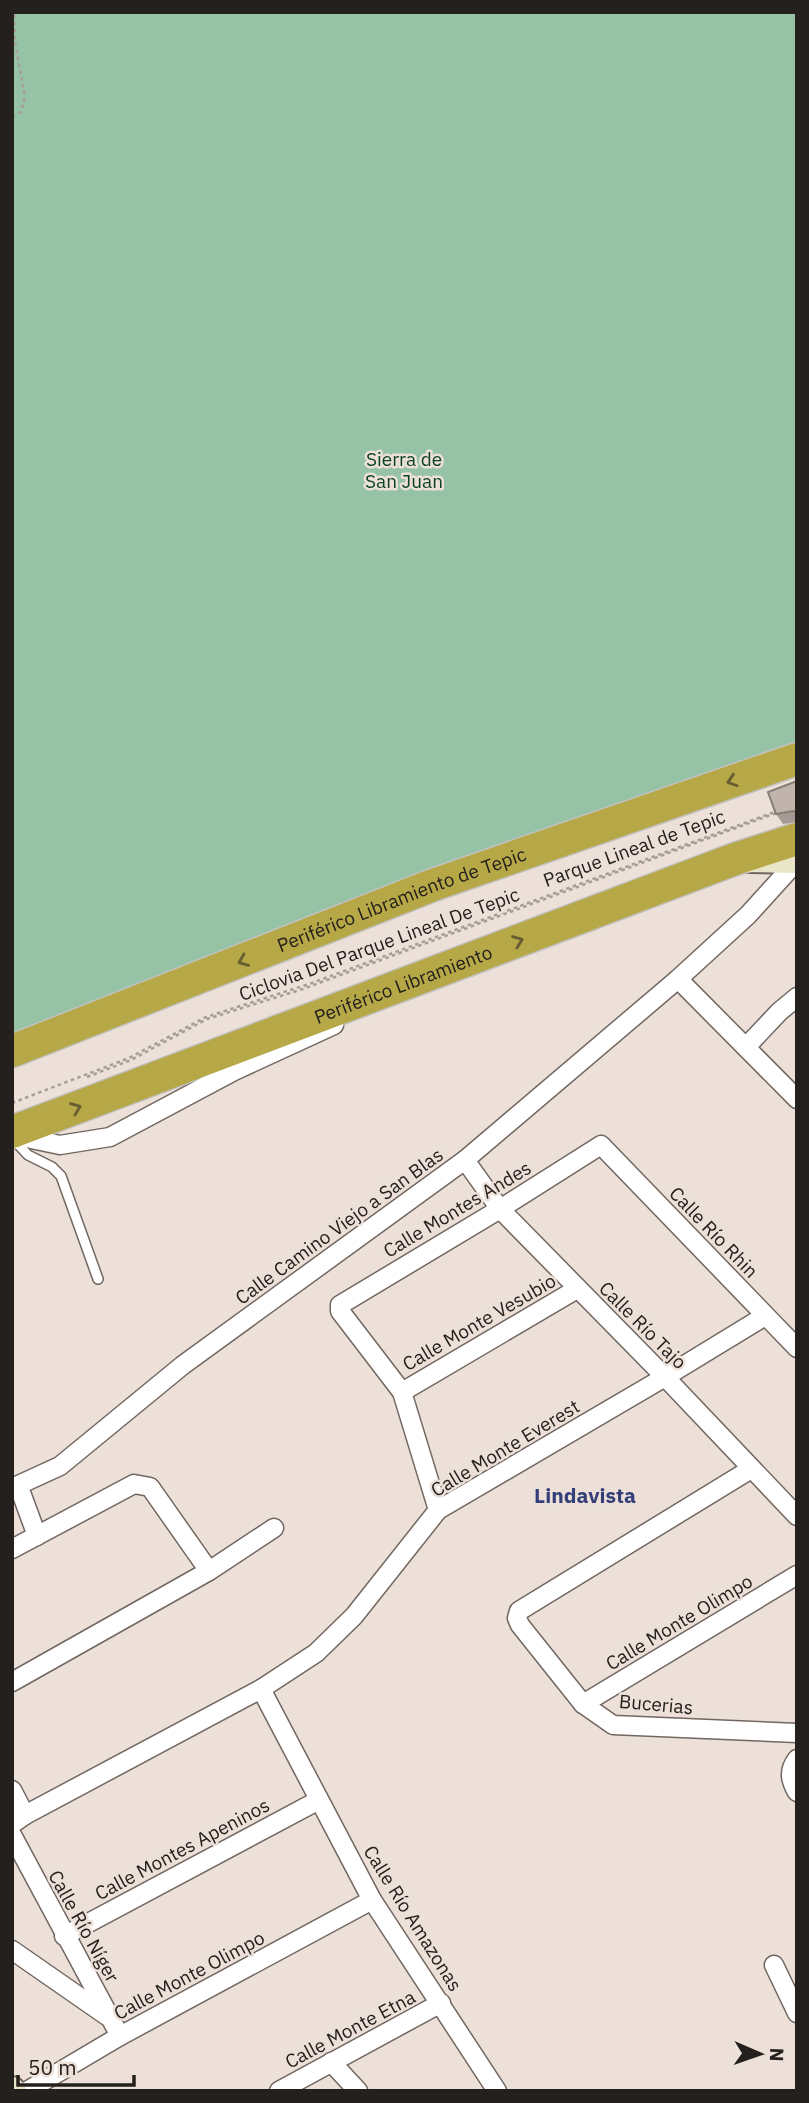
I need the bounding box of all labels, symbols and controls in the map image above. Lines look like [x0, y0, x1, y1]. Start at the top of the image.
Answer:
park label: Sierra de San Juan [365, 447, 443, 493]
one-way arrow [726, 772, 738, 787]
street label: Parque Lineal de Tepic [540, 804, 729, 892]
street label: Periférico Libramiento de Tepic [274, 842, 530, 957]
street label: Ciclovia Del Parque Lineal De Tepic [235, 882, 523, 1006]
one-way arrow [511, 935, 523, 949]
street label: Periférico Libramiento [311, 940, 495, 1029]
one-way arrow [238, 953, 250, 967]
one-way arrow [69, 1102, 81, 1116]
street label: Calle Camino Viejo a San Blas [230, 1143, 448, 1309]
street label: Calle Montes Andes [379, 1155, 535, 1263]
street label: Calle Río Rhin [665, 1181, 763, 1283]
street label: Calle Monte Vesubio [398, 1268, 560, 1376]
street label: Calle Río Tajo [594, 1276, 692, 1374]
street label: Calle Monte Everest [426, 1394, 584, 1502]
district label: Lindavista [534, 1481, 636, 1509]
street label: Calle Monte Olimpo [601, 1569, 757, 1675]
street label: Bucerias [618, 1689, 694, 1719]
street label: Calle Montes Apeninos [90, 1793, 274, 1905]
street label: Calle Río Amazonas [358, 1841, 468, 1995]
street label: Calle Río Níger [43, 1866, 125, 1986]
street label: Calle Monte Olimpo [110, 1925, 268, 2025]
street label: Calle Monte Etna [281, 1985, 419, 2073]
north arrow [725, 2019, 795, 2089]
scale bar [18, 2044, 133, 2088]
text: N [765, 2047, 789, 2062]
text: 50 m [28, 2053, 77, 2081]

